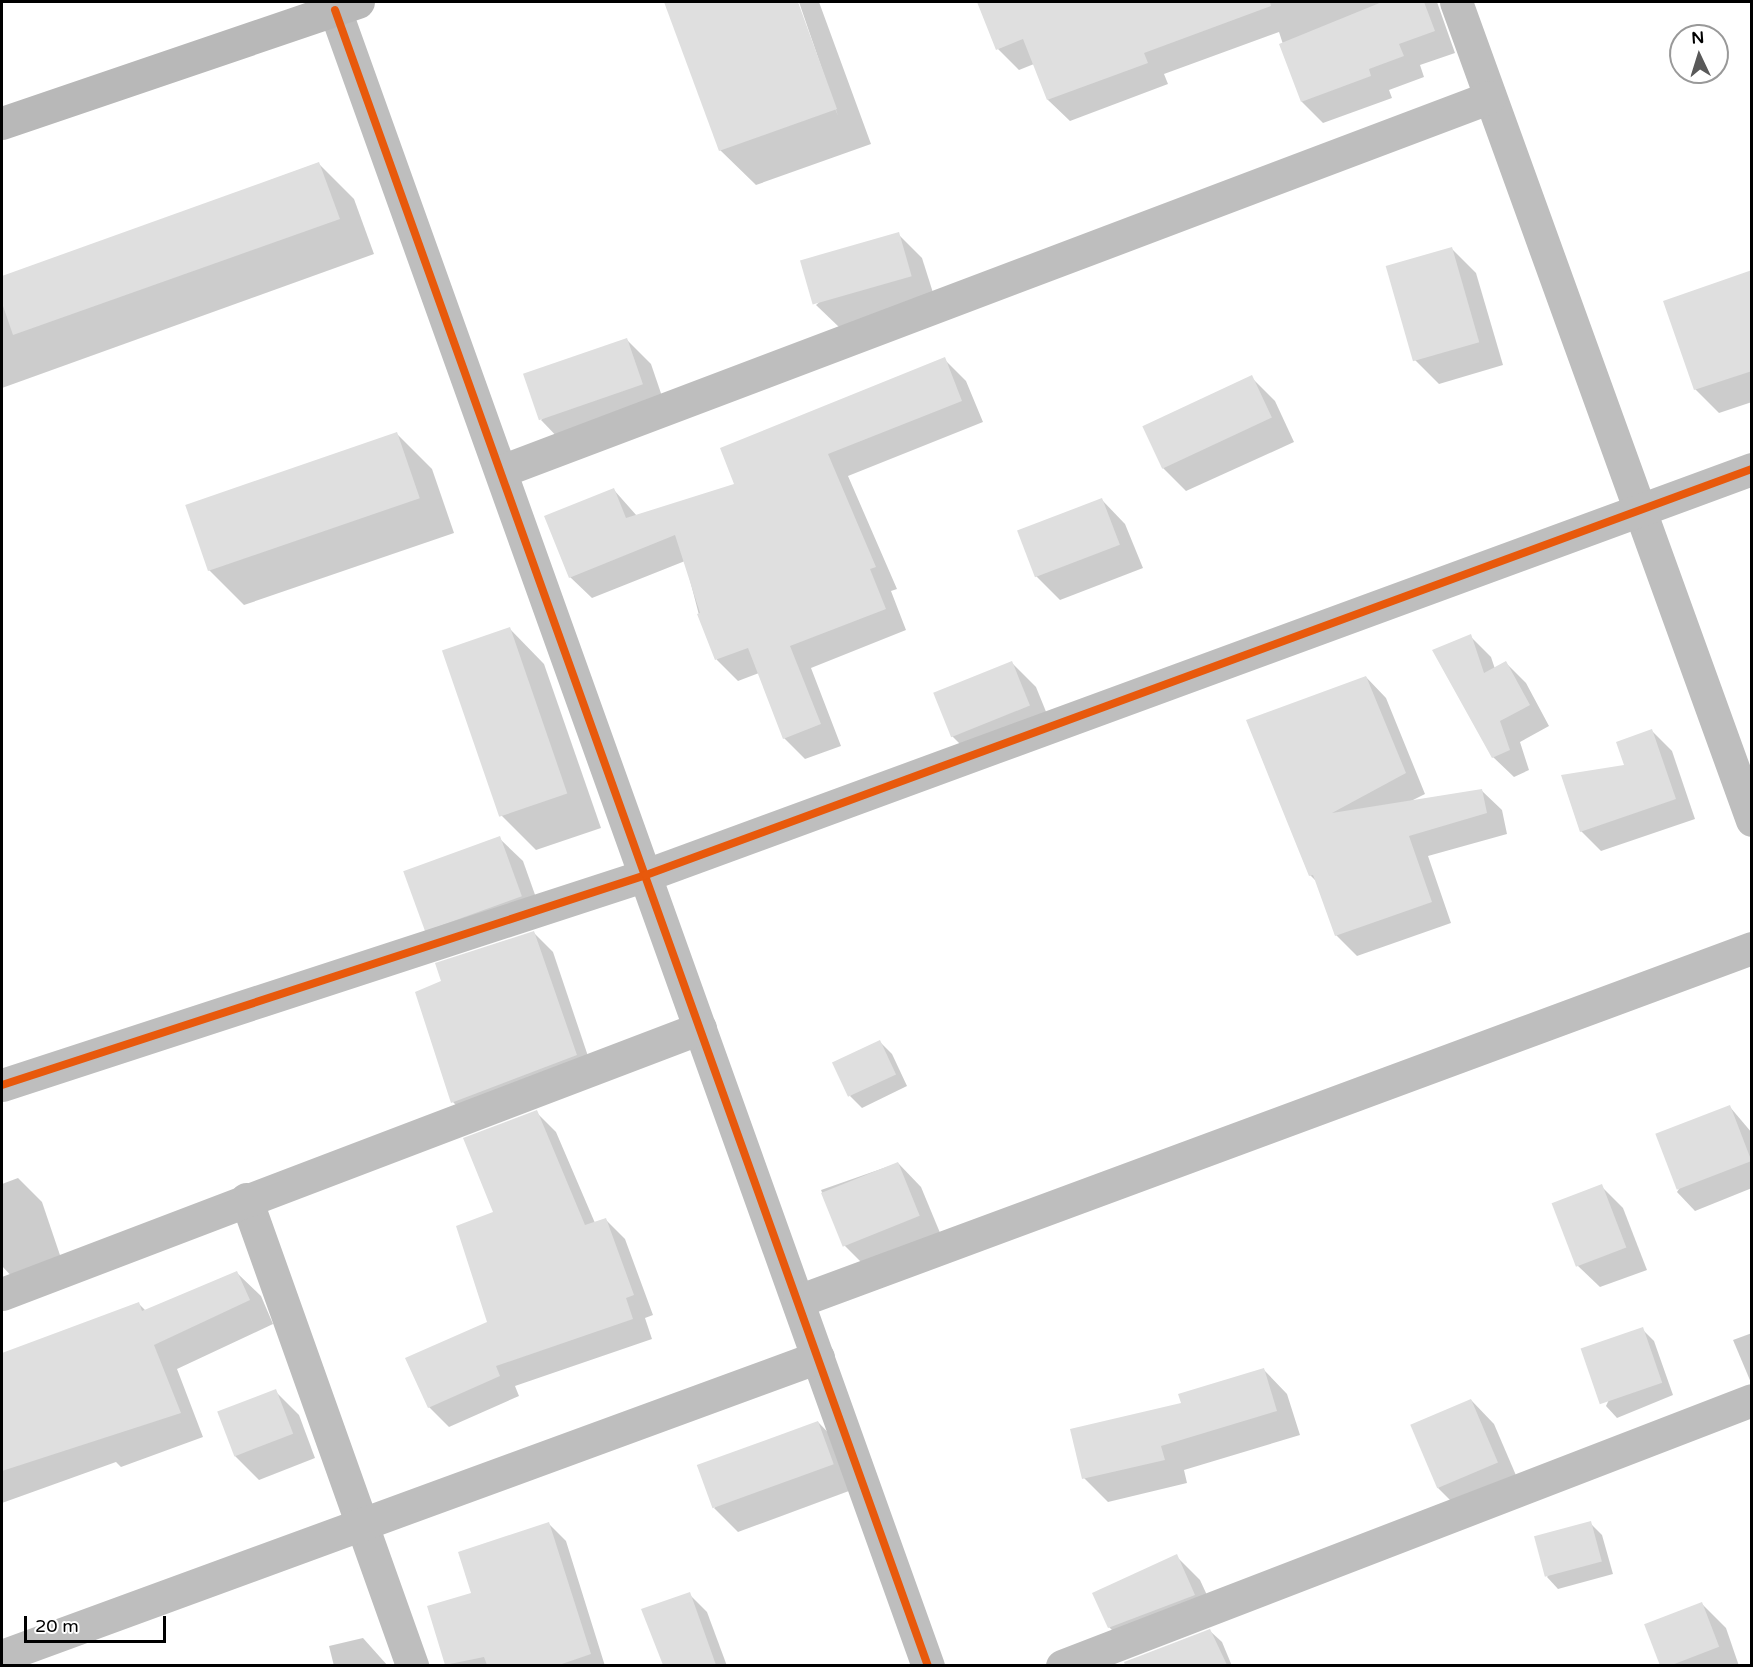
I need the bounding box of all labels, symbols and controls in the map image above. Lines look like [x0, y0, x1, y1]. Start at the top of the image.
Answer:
north arrow [1669, 24, 1729, 84]
text: N [1691, 28, 1705, 48]
scale bar [27, 1604, 170, 1642]
text: 20 m [35, 1615, 79, 1637]

